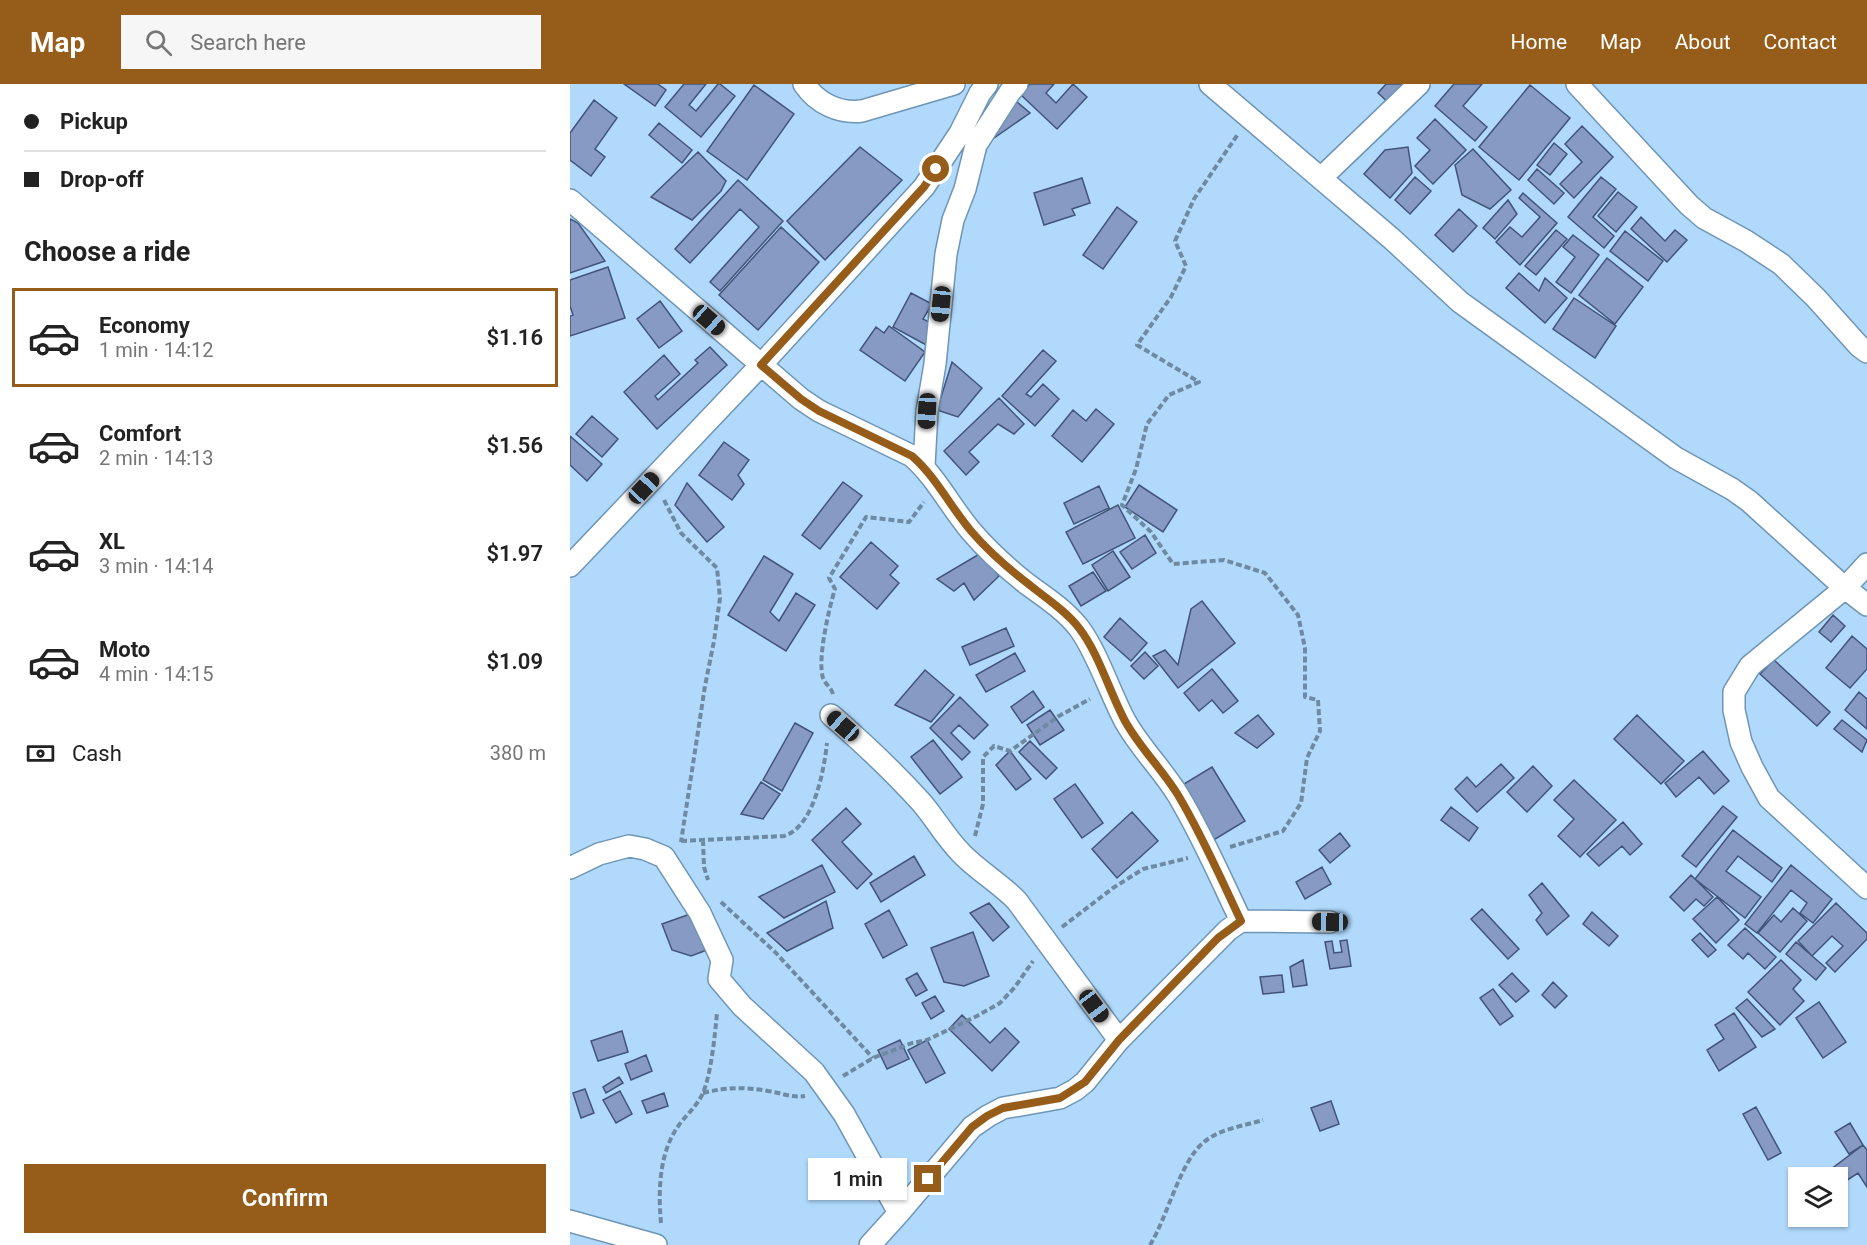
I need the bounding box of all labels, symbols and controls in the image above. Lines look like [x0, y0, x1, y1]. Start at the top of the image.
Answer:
search box [121, 15, 541, 69]
text: Map [30, 26, 85, 59]
icon: search [142, 26, 175, 59]
text: Search here [190, 30, 306, 55]
text: Home [1511, 30, 1567, 54]
text: Map [1600, 30, 1642, 54]
text: About [1675, 30, 1731, 54]
text: Contact [1764, 30, 1837, 54]
text: Pickup [60, 109, 128, 134]
route start [922, 155, 949, 182]
text: Drop-off [60, 167, 144, 192]
text: Choose a ride [24, 236, 190, 268]
car [930, 285, 952, 323]
car [690, 301, 728, 339]
icon: car [27, 311, 81, 365]
text: Economy [99, 313, 190, 338]
text: $1.16 [486, 325, 543, 350]
text: 1 min · 14:12 [99, 338, 214, 362]
car [917, 393, 937, 429]
icon: car [27, 419, 81, 473]
text: Comfort [99, 421, 181, 446]
text: $1.56 [486, 433, 543, 458]
text: 2 min · 14:13 [99, 446, 214, 470]
car [625, 469, 663, 507]
icon: car [27, 527, 81, 581]
text: XL [99, 529, 125, 554]
text: $1.97 [486, 541, 543, 566]
text: 3 min · 14:14 [99, 554, 214, 578]
icon: car [27, 635, 81, 689]
text: Moto [99, 637, 150, 662]
text: $1.09 [486, 649, 543, 674]
text: 4 min · 14:15 [99, 662, 214, 686]
car [824, 707, 862, 745]
icon: cash [24, 737, 57, 770]
text: Cash [72, 741, 122, 766]
text: 380 m [490, 741, 546, 765]
car [1312, 913, 1348, 931]
car [1076, 986, 1112, 1026]
callout: 1 min [808, 1158, 907, 1200]
button: Confirm [24, 1164, 546, 1233]
route end [914, 1165, 941, 1192]
text: 1 min [832, 1167, 883, 1191]
map controls [1788, 1167, 1848, 1227]
button: layers [1788, 1167, 1848, 1227]

